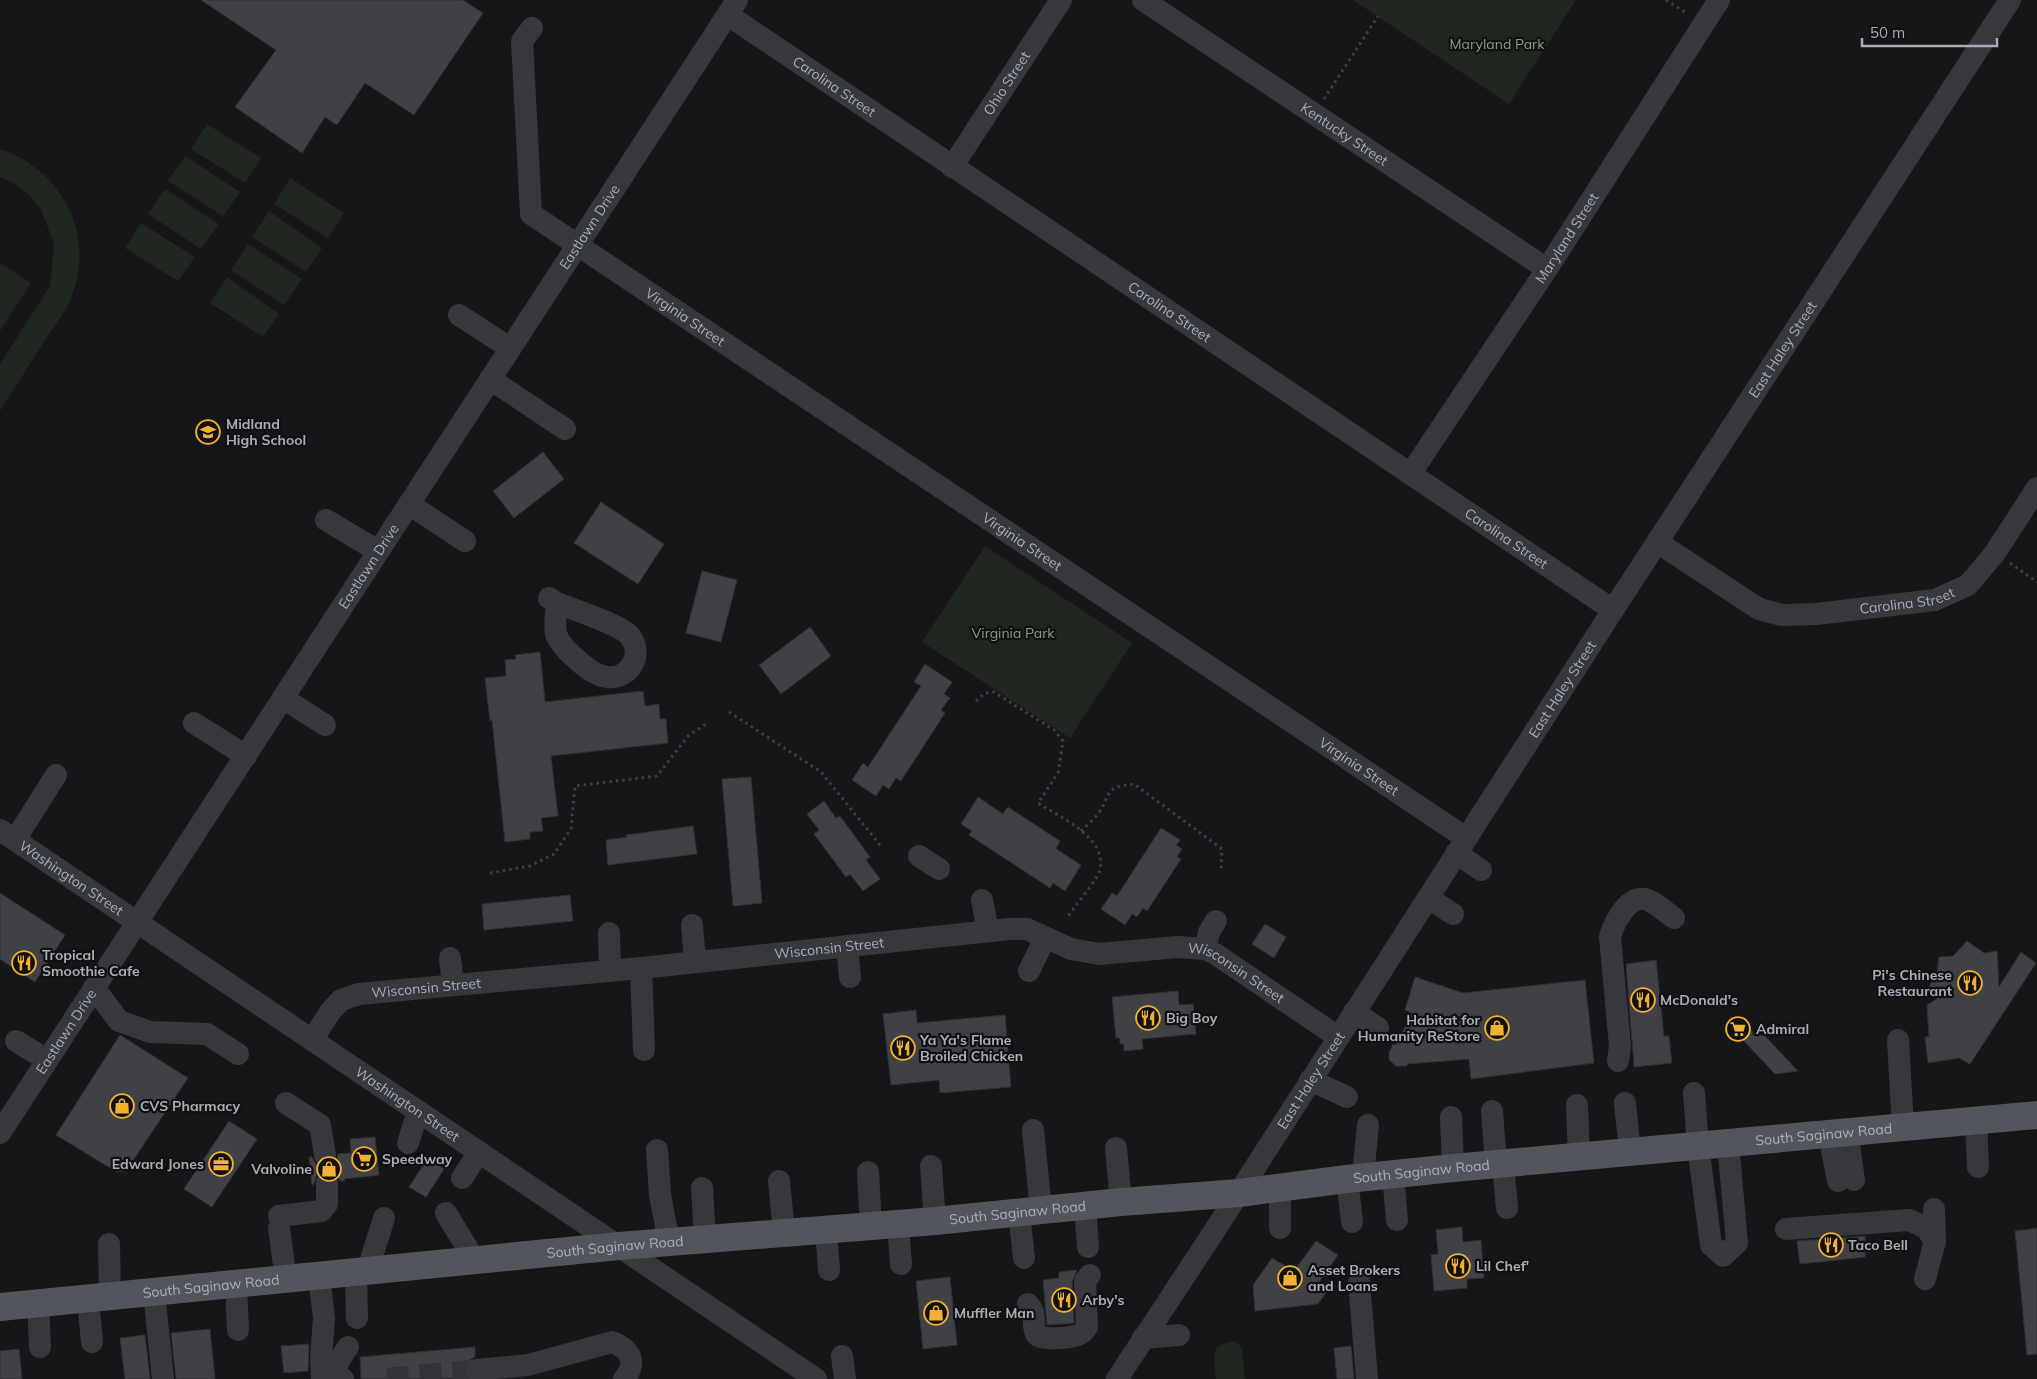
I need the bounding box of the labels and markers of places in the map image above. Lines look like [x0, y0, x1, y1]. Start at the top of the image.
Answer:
place label: Midland High School [226, 415, 306, 449]
school or university icon: Midland High School [195, 419, 221, 445]
place label: Tropical Smoothie Cafe [42, 946, 140, 980]
restaurant icon: Tropical Smoothie Cafe [11, 950, 37, 976]
place label: Pi's Chinese Restaurant [1872, 966, 1953, 1000]
restaurant icon: Pi's Chinese Restaurant [1957, 970, 1983, 996]
restaurant icon: McDonald's [1630, 987, 1656, 1013]
place label: McDonald's [1660, 991, 1738, 1009]
restaurant icon: Big Boy [1135, 1005, 1161, 1031]
place label: Big Boy [1166, 1009, 1218, 1027]
place label: Habitat for Humanity ReStore [1358, 1011, 1480, 1045]
shop icon: Habitat for Humanity ReStore [1484, 1015, 1510, 1041]
supermarket icon: Admiral [1725, 1016, 1751, 1042]
place label: Admiral [1756, 1020, 1809, 1038]
place label: Ya Ya's Flame Broiled Chicken [919, 1031, 1023, 1065]
restaurant icon: Ya Ya's Flame Broiled Chicken [890, 1035, 916, 1061]
shop icon: CVS Pharmacy [109, 1093, 135, 1119]
place label: CVS Pharmacy [140, 1097, 240, 1115]
supermarket icon: Speedway [351, 1146, 377, 1172]
place label: Speedway [382, 1150, 453, 1168]
office icon: Edward Jones [208, 1151, 234, 1177]
place label: Edward Jones [112, 1155, 204, 1173]
shop icon: Valvoline [316, 1156, 342, 1182]
place label: Valvoline [250, 1160, 312, 1178]
restaurant icon: Taco Bell [1818, 1232, 1844, 1258]
place label: Taco Bell [1848, 1236, 1908, 1254]
restaurant icon: Lil Chef' [1445, 1253, 1471, 1279]
place label: Lil Chef' [1476, 1257, 1529, 1275]
place label: Asset Brokers and Loans [1308, 1261, 1400, 1295]
shop icon: Asset Brokers and Loans [1277, 1265, 1303, 1291]
restaurant icon: Arby's [1051, 1287, 1077, 1313]
place label: Arby's [1082, 1291, 1125, 1309]
shop icon: Muffler Man [923, 1300, 949, 1326]
place label: Muffler Man [954, 1304, 1034, 1322]

